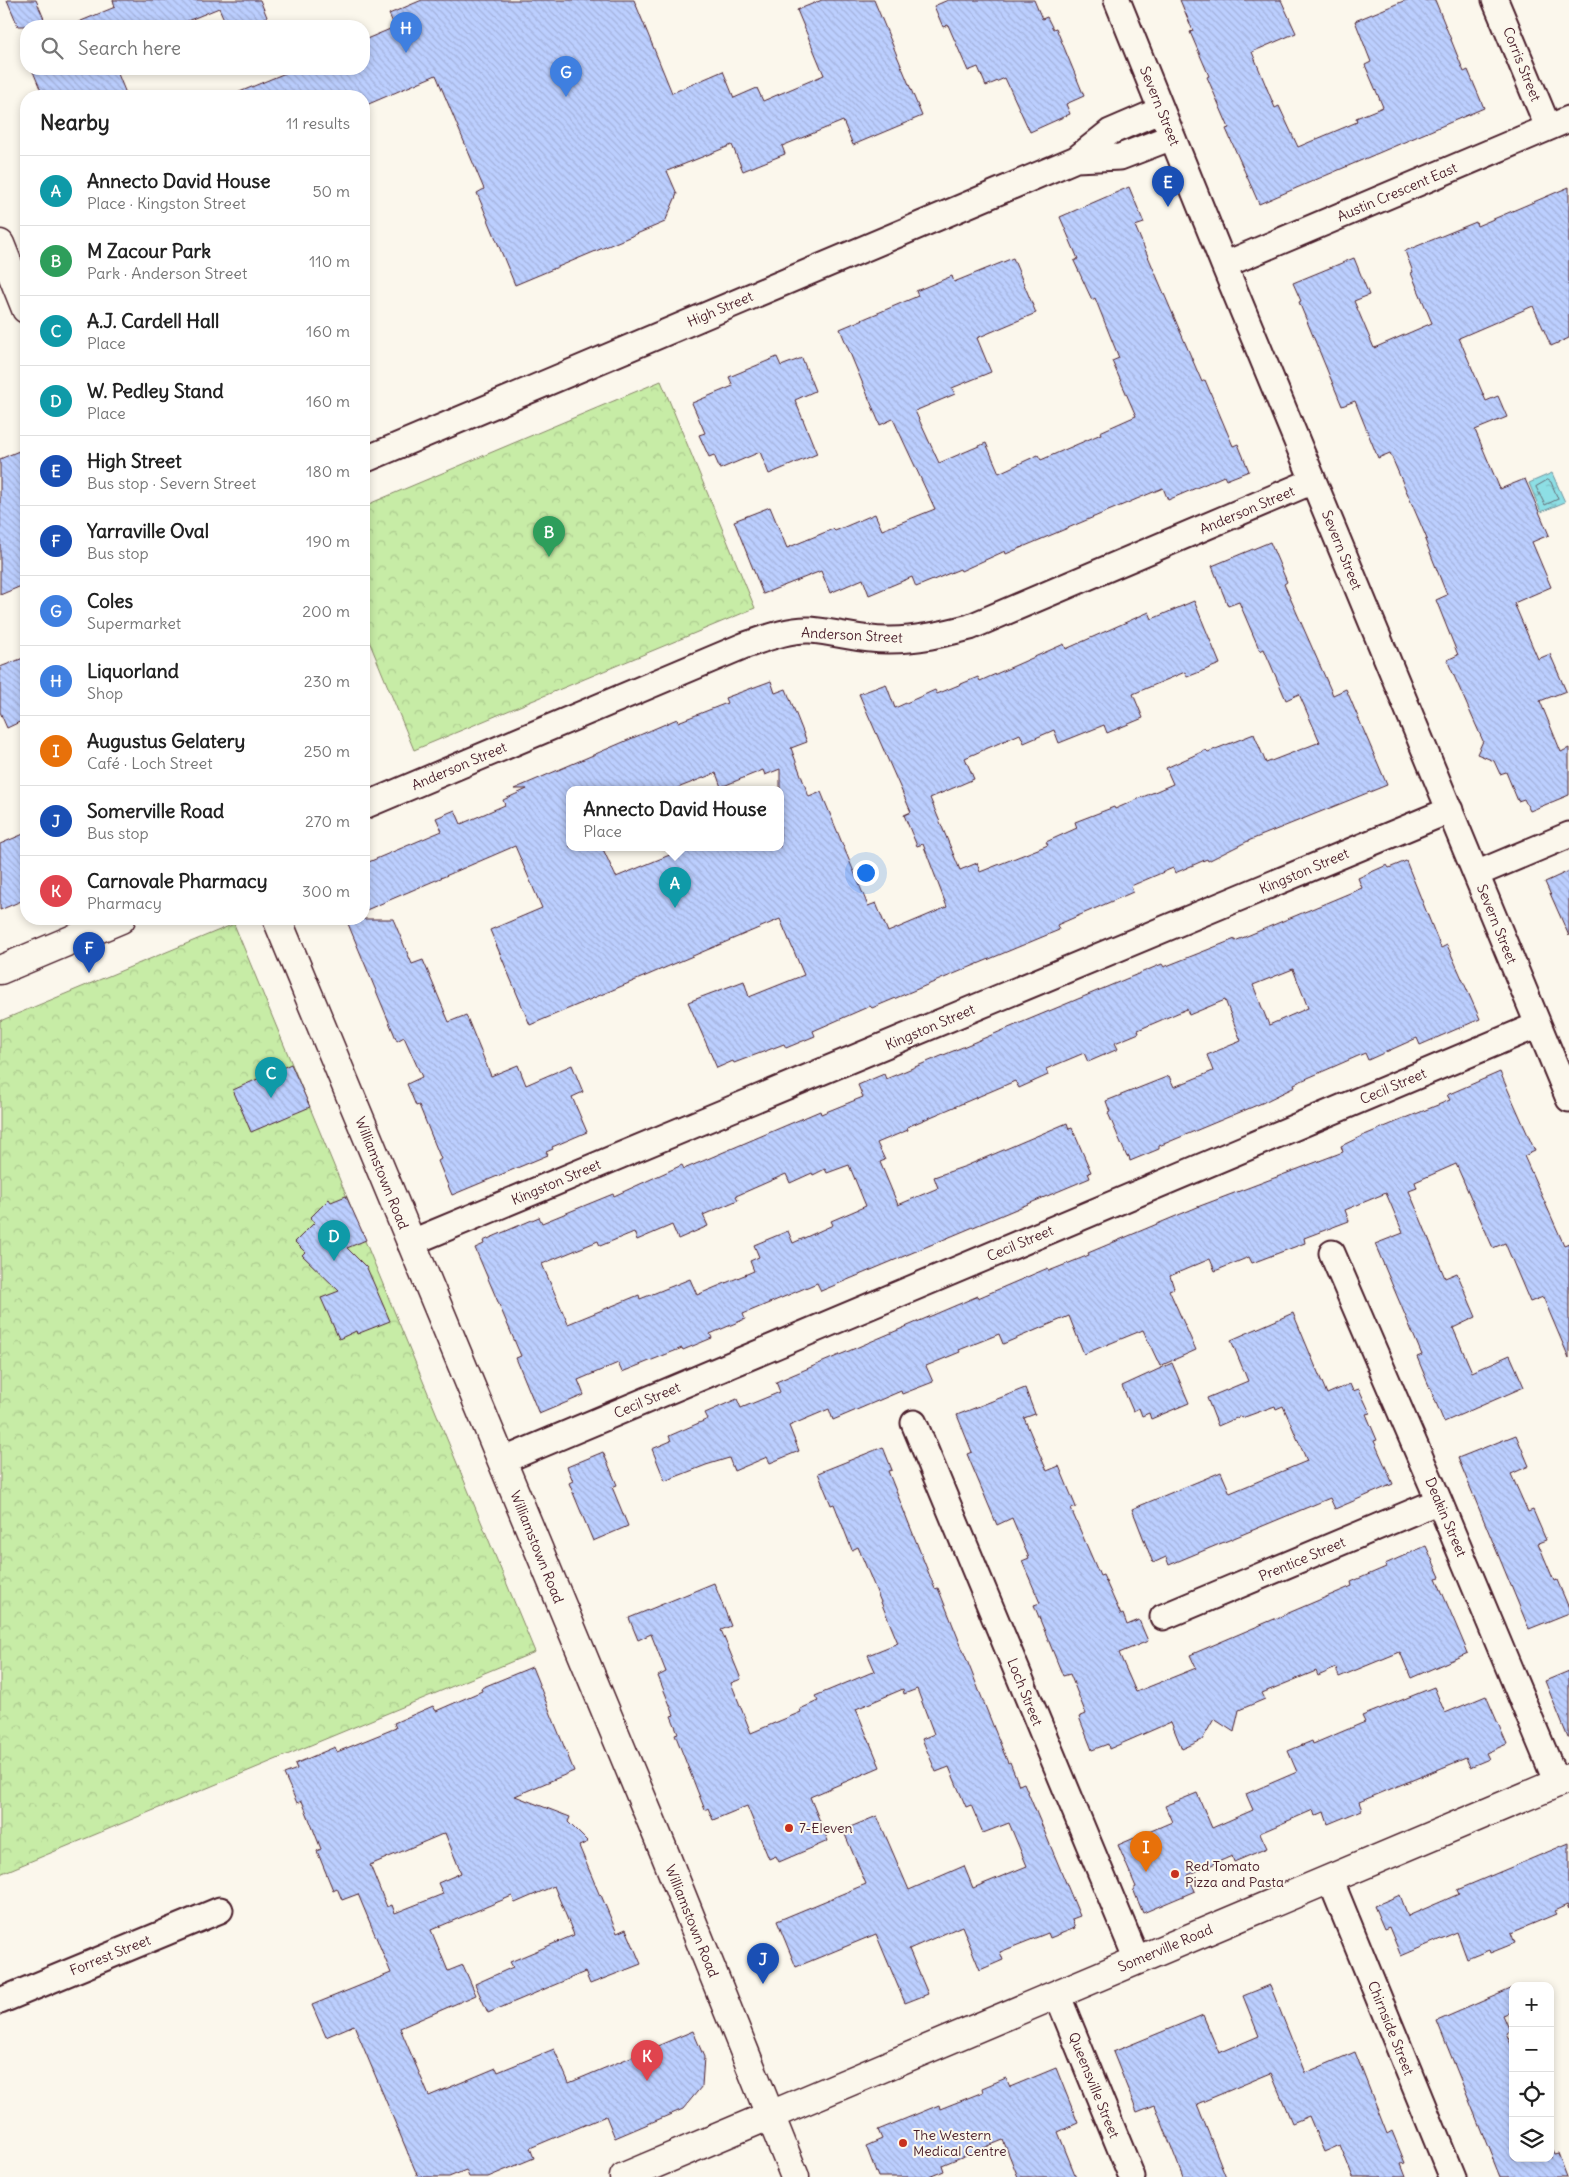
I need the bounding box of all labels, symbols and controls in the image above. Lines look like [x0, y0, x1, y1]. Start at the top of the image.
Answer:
pin: H [390, 12, 422, 53]
search box [20, 20, 370, 75]
street label: Corris Street [1499, 24, 1545, 104]
icon: search [38, 34, 66, 62]
text: Search here [78, 36, 181, 60]
pin: G [550, 56, 582, 97]
street label: Severn Street [1136, 64, 1184, 149]
text: Nearby [40, 109, 110, 136]
text: 11 results [286, 113, 350, 133]
street label: Austin Crescent East [1334, 158, 1460, 225]
pin: E [1152, 166, 1184, 207]
text: Annecto David House [87, 169, 271, 193]
text: A [51, 181, 61, 201]
text: 50 m [312, 181, 350, 201]
text: Place · Kingston Street [87, 193, 246, 213]
text: M Zacour Park [87, 239, 211, 263]
text: B [51, 251, 61, 271]
text: 110 m [309, 251, 350, 271]
text: Park · Anderson Street [87, 263, 247, 283]
street label: High Street [684, 287, 756, 331]
text: A.J. Cardell Hall [87, 309, 219, 333]
text: C [51, 321, 61, 341]
text: 160 m [306, 321, 350, 341]
text: Place [87, 333, 126, 353]
text: W. Pedley Stand [87, 379, 224, 403]
text: D [50, 391, 62, 411]
text: 160 m [306, 391, 350, 411]
text: Place [87, 403, 126, 423]
text: High Street [87, 449, 182, 473]
text: E [51, 461, 61, 481]
text: 180 m [306, 461, 350, 481]
text: Bus stop · Severn Street [87, 473, 256, 493]
street label: Anderson Street [1197, 482, 1298, 538]
street label: Severn Street [1318, 508, 1366, 593]
pin: B [533, 516, 565, 557]
text: Yarraville Oval [87, 519, 209, 543]
text: F [51, 531, 61, 551]
text: 190 m [306, 531, 350, 551]
text: Bus stop [87, 543, 149, 563]
text: Coles [87, 589, 133, 613]
text: G [50, 601, 62, 621]
text: 200 m [302, 601, 350, 621]
text: Supermarket [87, 613, 181, 633]
street label: Anderson Street [801, 623, 903, 647]
text: Liquorland [87, 659, 179, 683]
text: H [50, 671, 62, 691]
text: 230 m [304, 671, 350, 691]
text: Shop [87, 683, 123, 703]
text: Augustus Gelatery [87, 729, 245, 753]
street label: Anderson Street [409, 738, 510, 794]
text: I [53, 741, 59, 761]
text: 250 m [304, 741, 350, 761]
text: Café · Loch Street [87, 753, 213, 773]
popup [566, 786, 784, 851]
text: Annecto David House [583, 797, 767, 821]
text: Somerville Road [87, 799, 224, 823]
text: J [52, 811, 60, 831]
text: 270 m [305, 811, 350, 831]
text: Place [583, 821, 622, 841]
text: Bus stop [87, 823, 149, 843]
street label: Kingston Street [1257, 844, 1352, 898]
your location [853, 860, 879, 886]
pin: A [659, 867, 691, 908]
text: Carnovale Pharmacy [87, 869, 267, 893]
text: K [51, 881, 61, 901]
text: 300 m [302, 881, 350, 901]
street label: Severn Street [1473, 882, 1521, 967]
text: Pharmacy [87, 893, 162, 913]
pin: F [73, 932, 105, 973]
street label: Kingston Street [883, 1000, 978, 1054]
pin: C [255, 1057, 287, 1098]
street label: Cecil Street [1357, 1064, 1429, 1108]
street label: Williamstown Road [351, 1114, 413, 1232]
street label: Kingston Street [509, 1155, 604, 1209]
pin: D [318, 1220, 350, 1261]
street label: Cecil Street [984, 1221, 1056, 1265]
street label: Cecil Street [611, 1378, 683, 1422]
street label: Deakin Street [1421, 1475, 1471, 1560]
street label: Williamstown Road [506, 1488, 568, 1606]
street label: Prentice Street [1256, 1533, 1348, 1585]
street label: Loch Street [1003, 1656, 1047, 1729]
place label: 7-Eleven [799, 1819, 853, 1837]
marker: 7-Eleven [783, 1822, 795, 1834]
pin: I [1130, 1831, 1162, 1872]
place label: Red Tomato Pizza and Pasta [1185, 1857, 1284, 1891]
street label: Williamstown Road [661, 1862, 723, 1980]
marker: Red Tomato Pizza and Pasta [1169, 1868, 1181, 1880]
street label: Somerville Road [1115, 1920, 1215, 1976]
street label: Forrest Street [67, 1931, 153, 1979]
pin: J [747, 1943, 779, 1984]
street label: Chirnside Street [1364, 1978, 1418, 2078]
map controls [1509, 1982, 1554, 2162]
button: + [1509, 1982, 1554, 2027]
button: − [1509, 2027, 1554, 2072]
street label: Queensville Street [1065, 2029, 1124, 2141]
pin: K [631, 2040, 663, 2081]
button: locate [1509, 2072, 1554, 2117]
button: layers [1509, 2117, 1554, 2162]
place label: The Western Medical Centre [913, 2126, 1007, 2160]
marker: The Western Medical Centre [897, 2137, 909, 2149]

